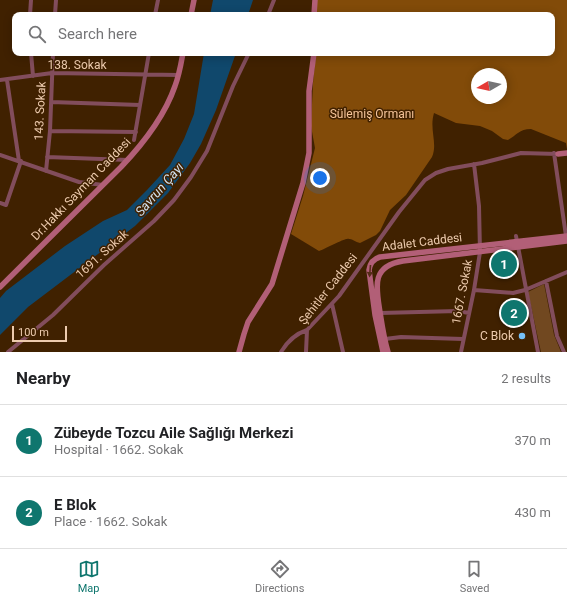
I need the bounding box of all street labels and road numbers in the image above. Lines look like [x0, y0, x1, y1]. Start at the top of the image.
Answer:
street label: 138. Sokak [47, 58, 107, 72]
street label: 143. Sokak [31, 80, 49, 141]
street label: Dr.Hakkı Sayman Caddesi [28, 135, 134, 243]
street label: 1691. Sokak [73, 226, 132, 281]
street label: Adalet Caddesi [381, 230, 463, 254]
street label: Şehitler Caddesi [296, 251, 360, 327]
street label: 1667. Sokak [449, 257, 475, 326]

